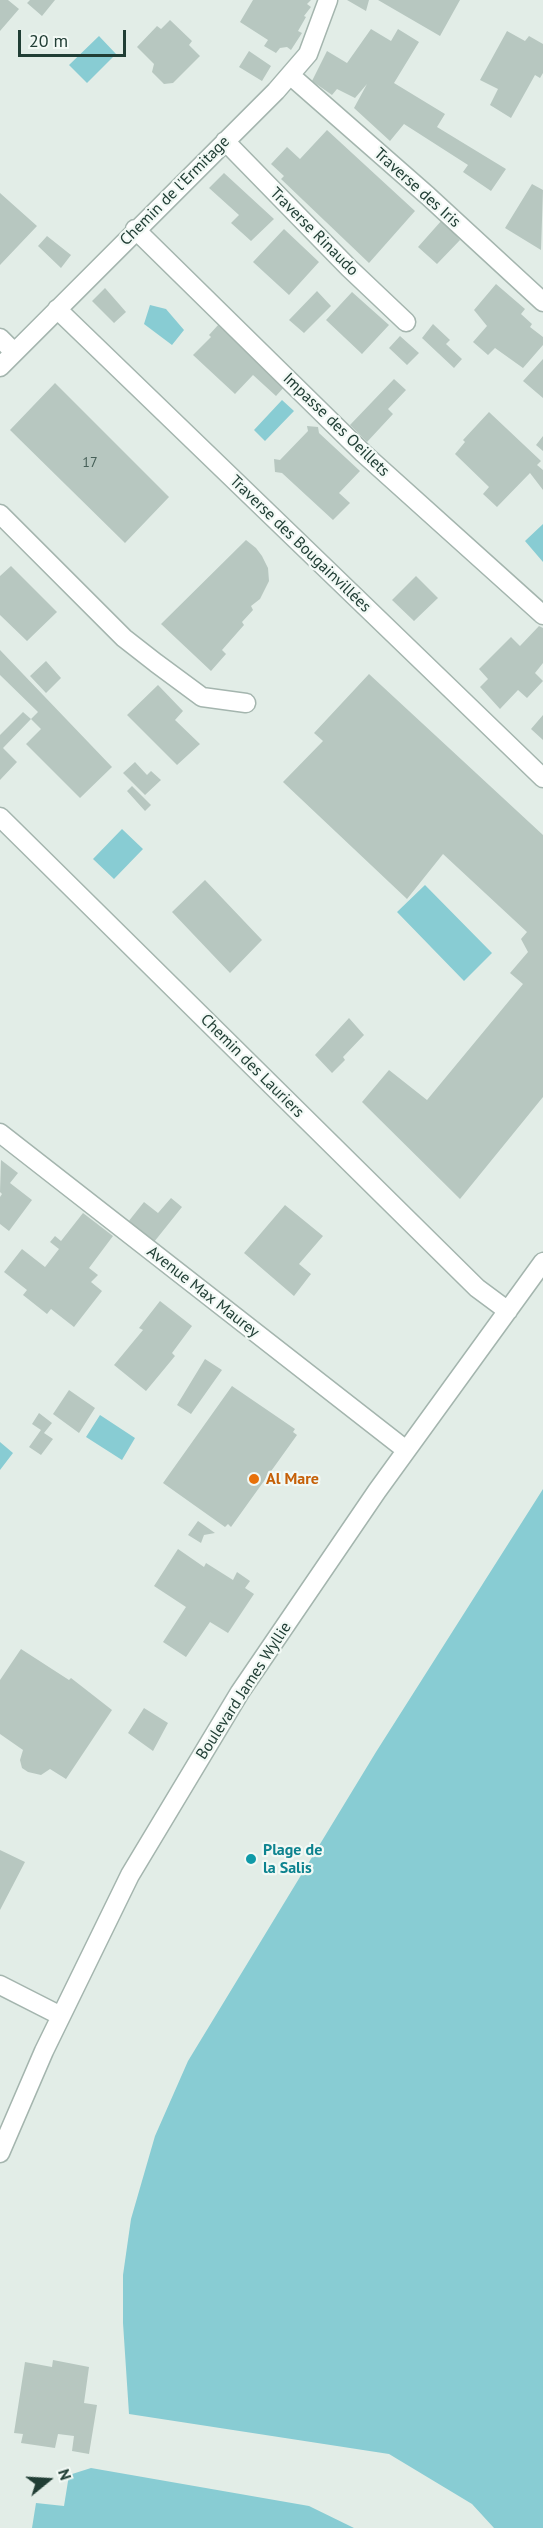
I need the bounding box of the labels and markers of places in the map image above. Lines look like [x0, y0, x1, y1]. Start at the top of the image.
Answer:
place label: Al Mare [266, 1469, 319, 1489]
marker: Al Mare [247, 1472, 261, 1486]
place label: Plage de la Salis [263, 1840, 322, 1878]
marker: Plage de la Salis [244, 1852, 258, 1866]

